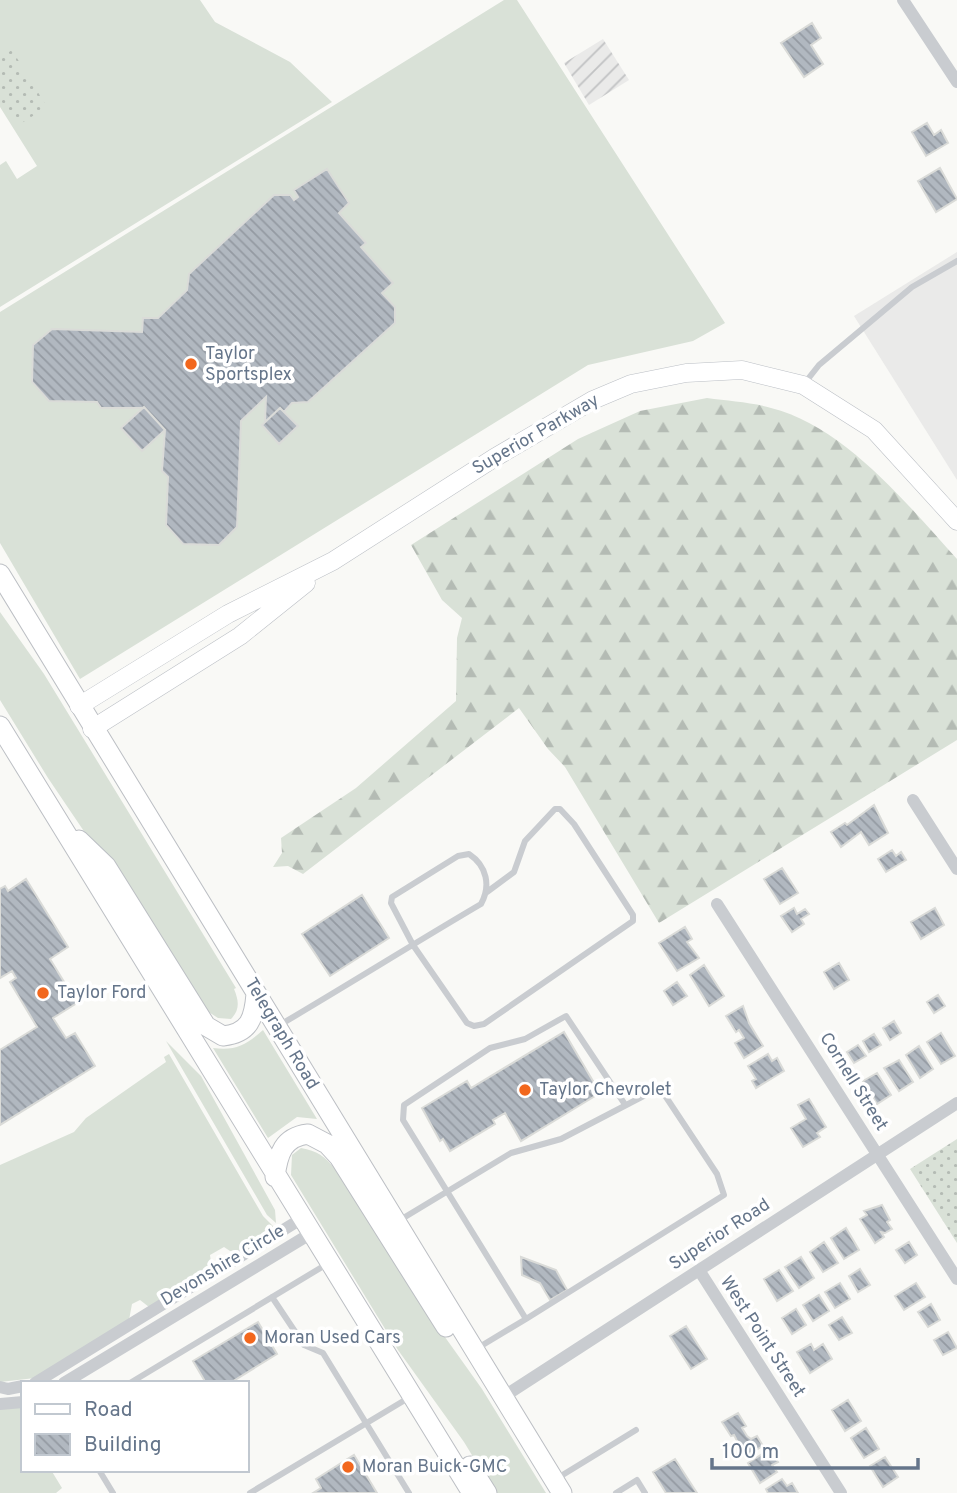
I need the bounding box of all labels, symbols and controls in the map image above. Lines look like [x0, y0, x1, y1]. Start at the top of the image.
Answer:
place label: Taylor Sportsplex [205, 343, 292, 387]
marker: Taylor Sportsplex [183, 356, 199, 372]
street label: Superior Parkway [469, 389, 603, 481]
street label: Telegraph Road [239, 974, 323, 1094]
place label: Taylor Ford [57, 982, 146, 1005]
marker: Taylor Ford [35, 985, 51, 1001]
street label: Cornell Street [814, 1028, 892, 1136]
place label: Taylor Chevrolet [539, 1079, 672, 1102]
marker: Taylor Chevrolet [517, 1082, 533, 1098]
street label: Superior Road [665, 1194, 775, 1276]
street label: Devonshire Circle [157, 1220, 289, 1312]
street label: West Point Street [714, 1272, 810, 1402]
place label: Moran Used Cars [264, 1327, 401, 1350]
marker: Moran Used Cars [242, 1330, 258, 1346]
legend [21, 1381, 248, 1472]
text: Road [84, 1397, 133, 1424]
scale bar [712, 1426, 918, 1470]
text: Building [84, 1432, 162, 1459]
text: 100 m [722, 1439, 779, 1466]
place label: Moran Buick-GMC [362, 1456, 507, 1479]
marker: Moran Buick-GMC [340, 1459, 356, 1475]

